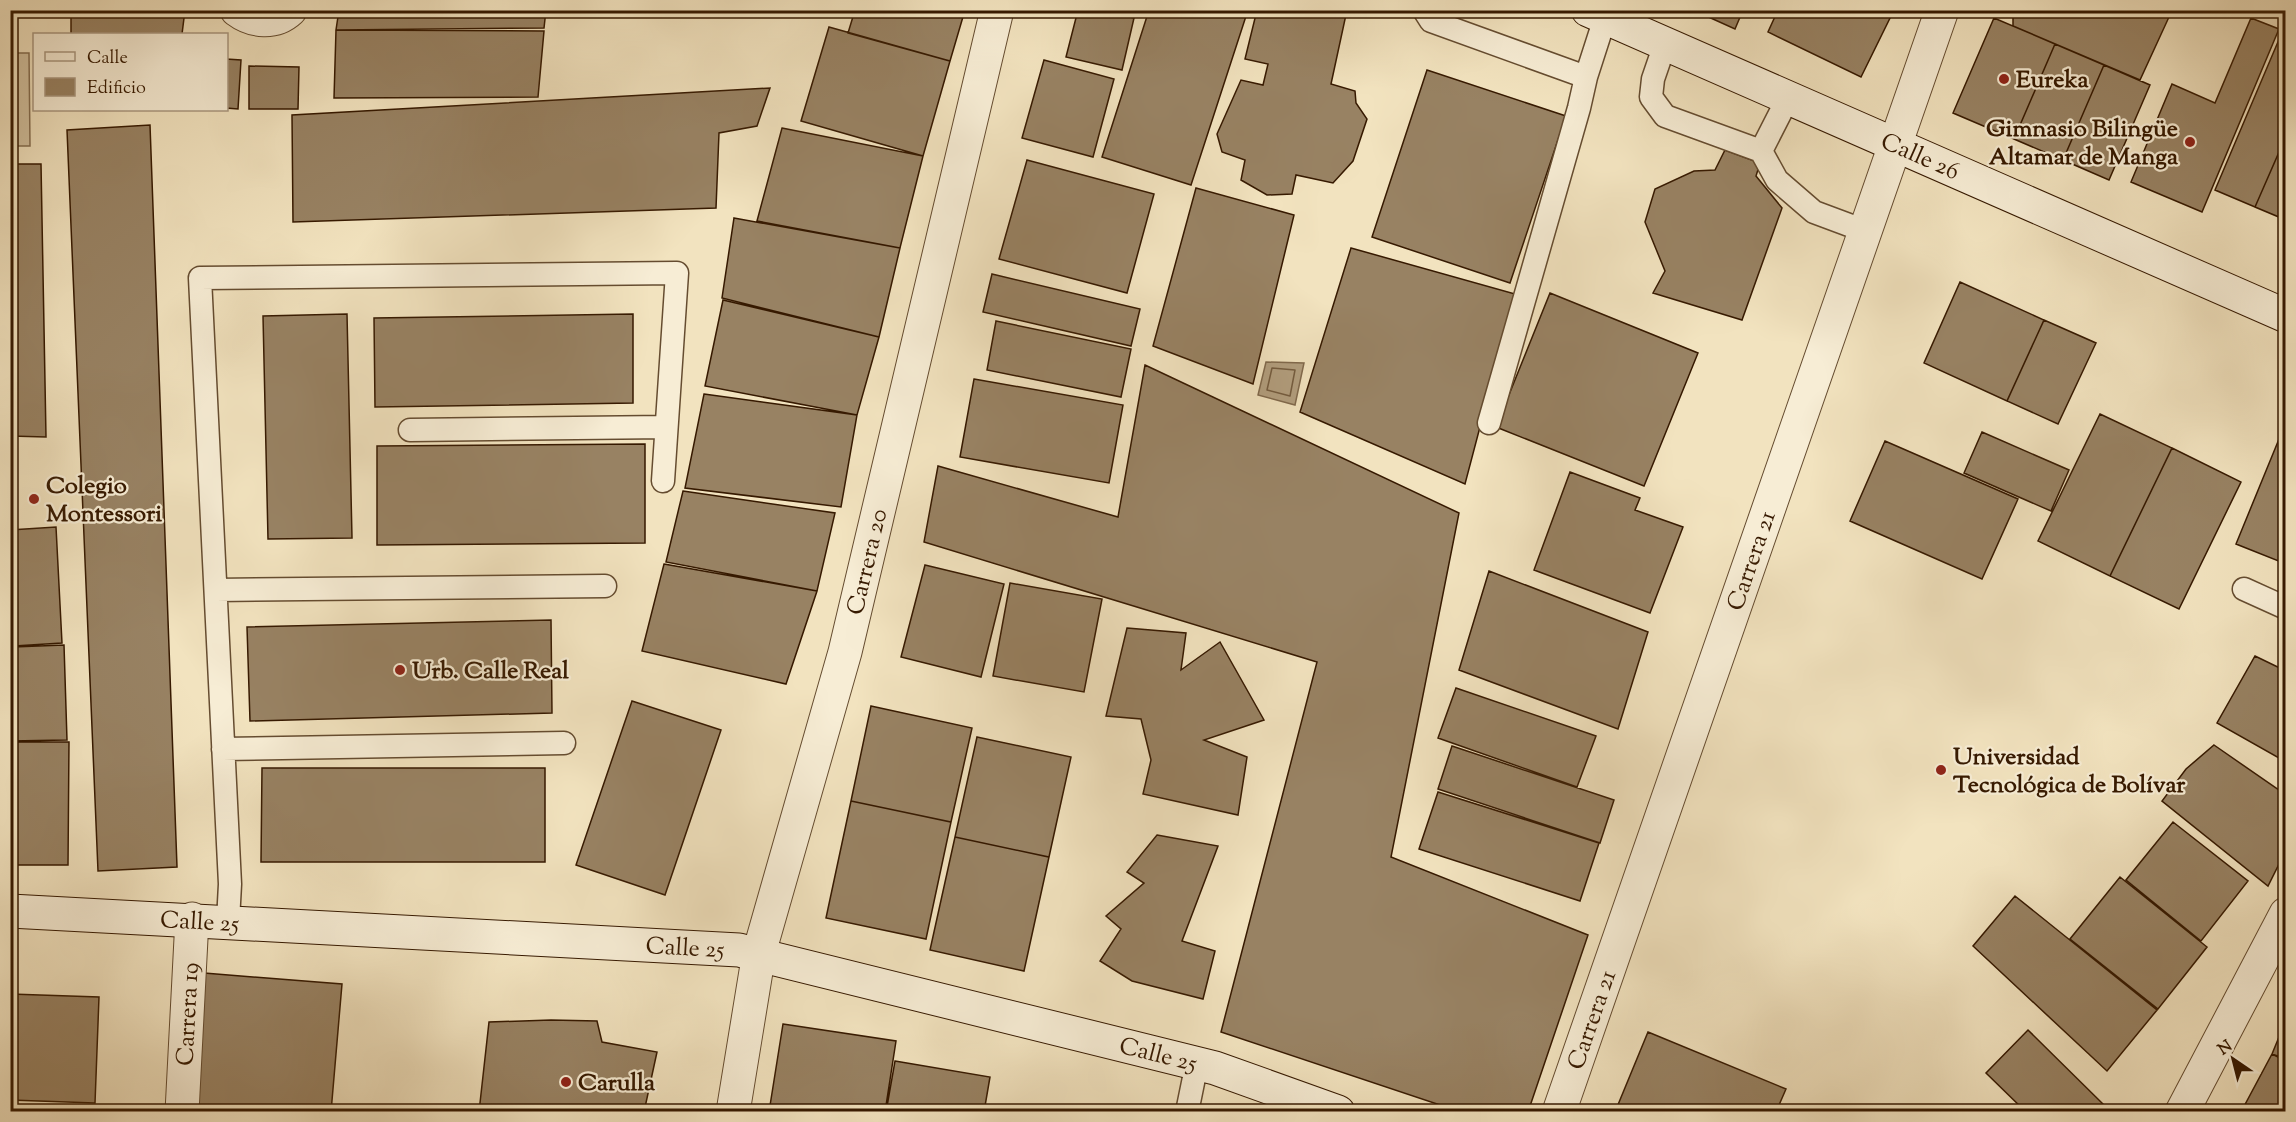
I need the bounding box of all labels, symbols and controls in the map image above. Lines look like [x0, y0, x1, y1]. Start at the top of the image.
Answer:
legend [33, 33, 228, 111]
text: Calle [87, 46, 128, 72]
place label: Eureka [2016, 64, 2089, 98]
marker: Eureka [1997, 72, 2011, 86]
text: Edificio [87, 76, 146, 102]
place label: Gimnasio Bilingüe Altamar de Manga [1986, 113, 2179, 175]
street label: Calle 26 [1875, 125, 1964, 190]
marker: Gimnasio Bilingüe Altamar de Manga [2183, 135, 2197, 149]
place label: Colegio Montessori [46, 470, 162, 532]
marker: Colegio Montessori [27, 492, 41, 506]
street label: Carrera 20 [839, 506, 897, 619]
street label: Carrera 21 [1720, 507, 1786, 616]
place label: Urb. Calle Real [412, 655, 569, 689]
marker: Urb. Calle Real [393, 663, 407, 677]
place label: Universidad Tecnológica de Bolívar [1953, 741, 2186, 803]
marker: Universidad Tecnológica de Bolívar [1934, 763, 1948, 777]
street label: Calle 25 [159, 904, 240, 942]
street label: Calle 25 [645, 930, 725, 968]
street label: Carrera 19 [169, 962, 209, 1067]
street label: Carrera 21 [1560, 966, 1626, 1075]
north arrow [2203, 1029, 2263, 1089]
street label: Calle 25 [1115, 1030, 1200, 1082]
text: N [2214, 1036, 2238, 1062]
place label: Carulla [578, 1067, 656, 1101]
marker: Carulla [559, 1075, 573, 1089]

